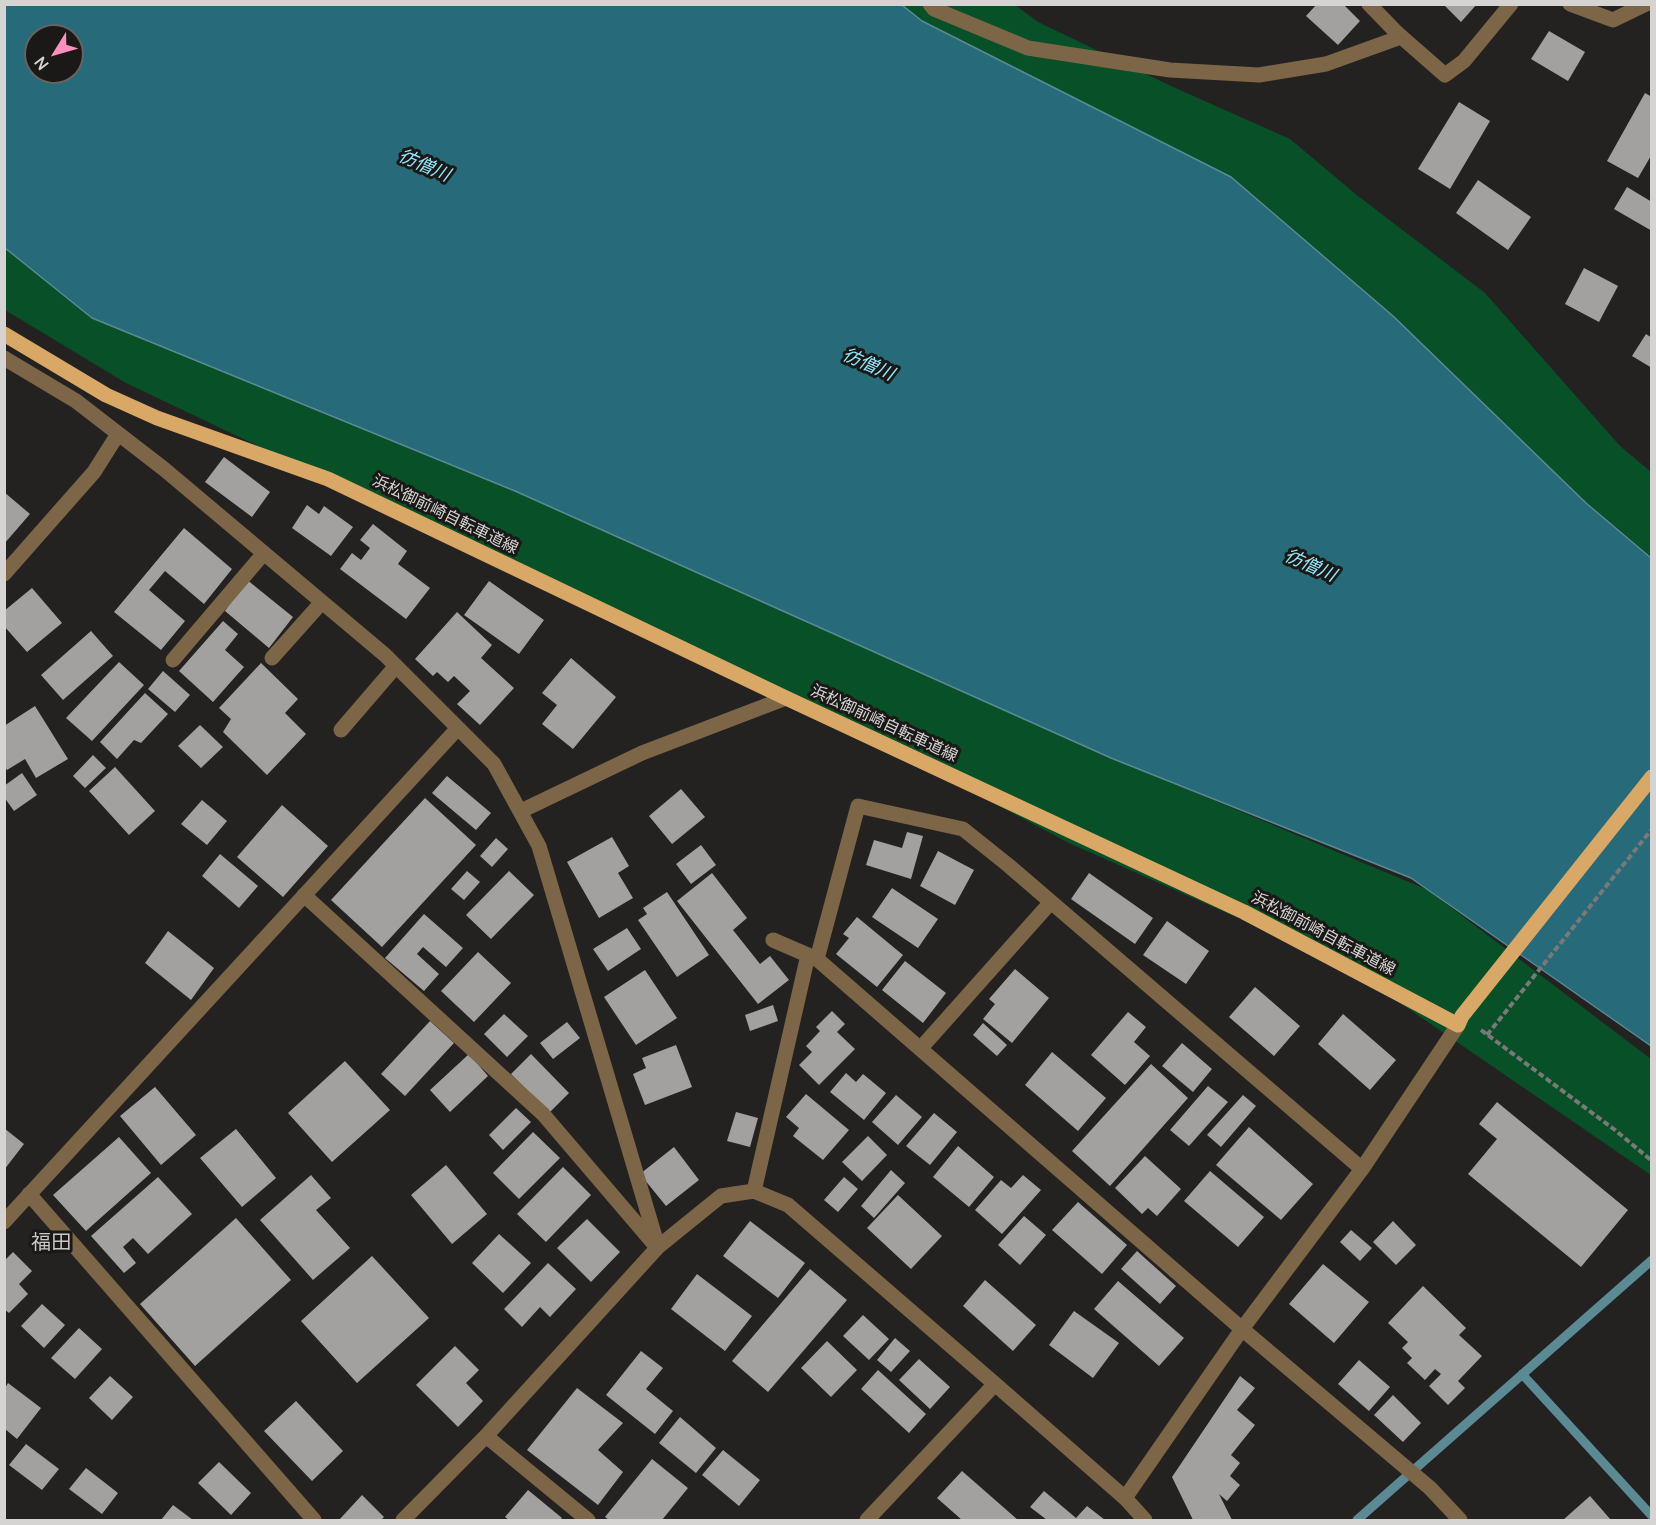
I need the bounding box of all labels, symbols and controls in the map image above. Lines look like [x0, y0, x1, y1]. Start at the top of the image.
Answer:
north arrow [24, 24, 84, 84]
text: N [29, 52, 53, 75]
water label: 彷僧川 [395, 146, 453, 186]
water label: 彷僧川 [839, 344, 897, 386]
street label: 浜松御前崎自転車道線 [369, 471, 521, 559]
water label: 彷僧川 [1281, 545, 1339, 587]
street label: 浜松御前崎自転車道線 [807, 681, 961, 767]
street label: 浜松御前崎自転車道線 [1248, 888, 1398, 980]
district label: 福田 [31, 1231, 71, 1255]

